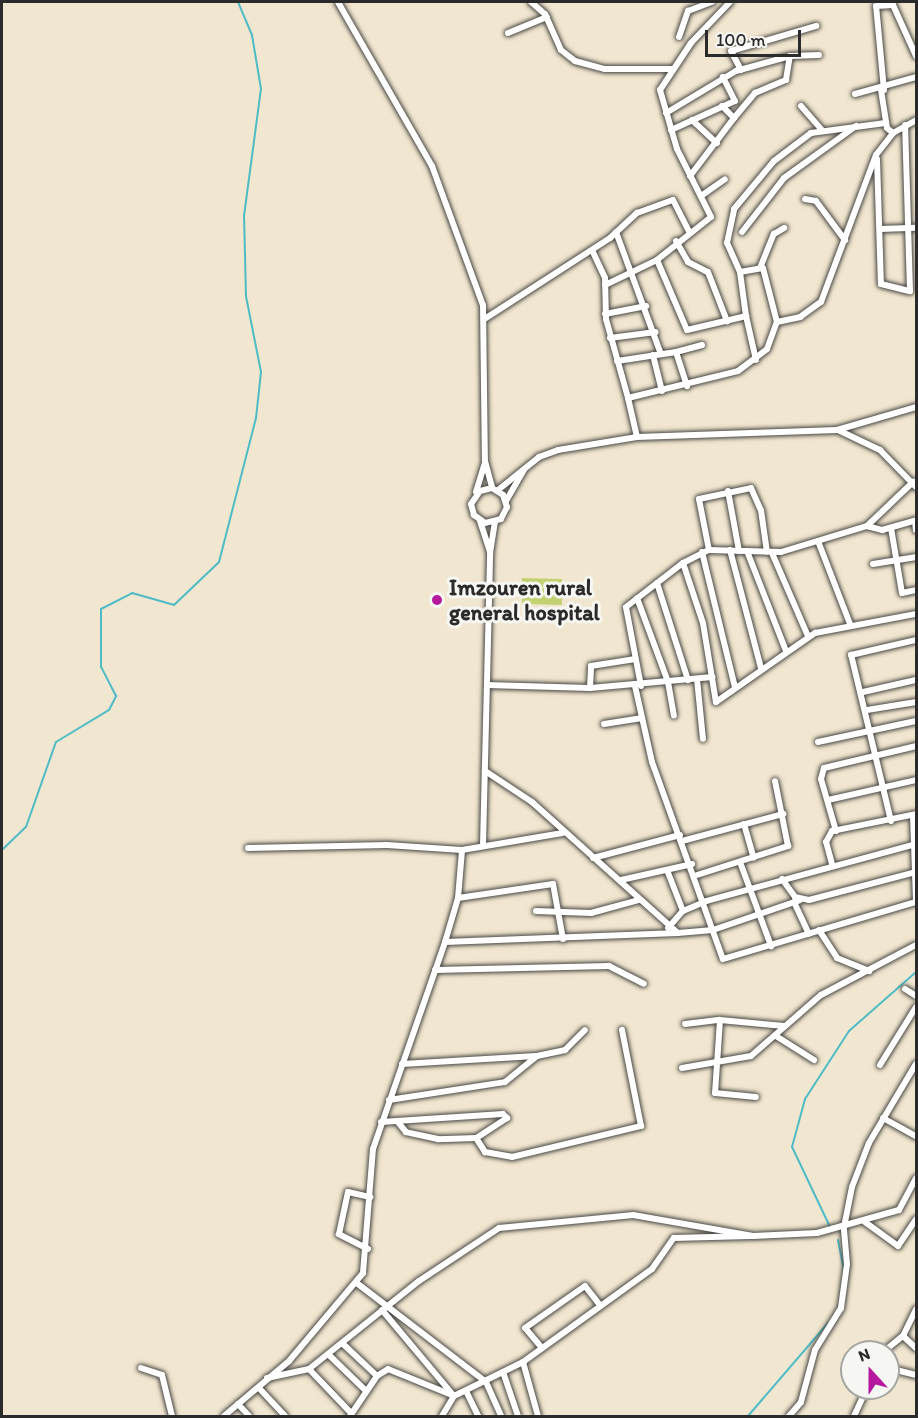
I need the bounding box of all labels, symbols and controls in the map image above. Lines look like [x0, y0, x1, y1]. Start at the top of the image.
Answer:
scale bar [708, 18, 804, 56]
text: 100 m [716, 29, 766, 51]
place label: Imzouren rural general hospital [449, 574, 600, 626]
marker: Imzouren rural general hospital [430, 593, 444, 607]
north arrow [840, 1340, 900, 1400]
text: N [856, 1344, 873, 1365]

